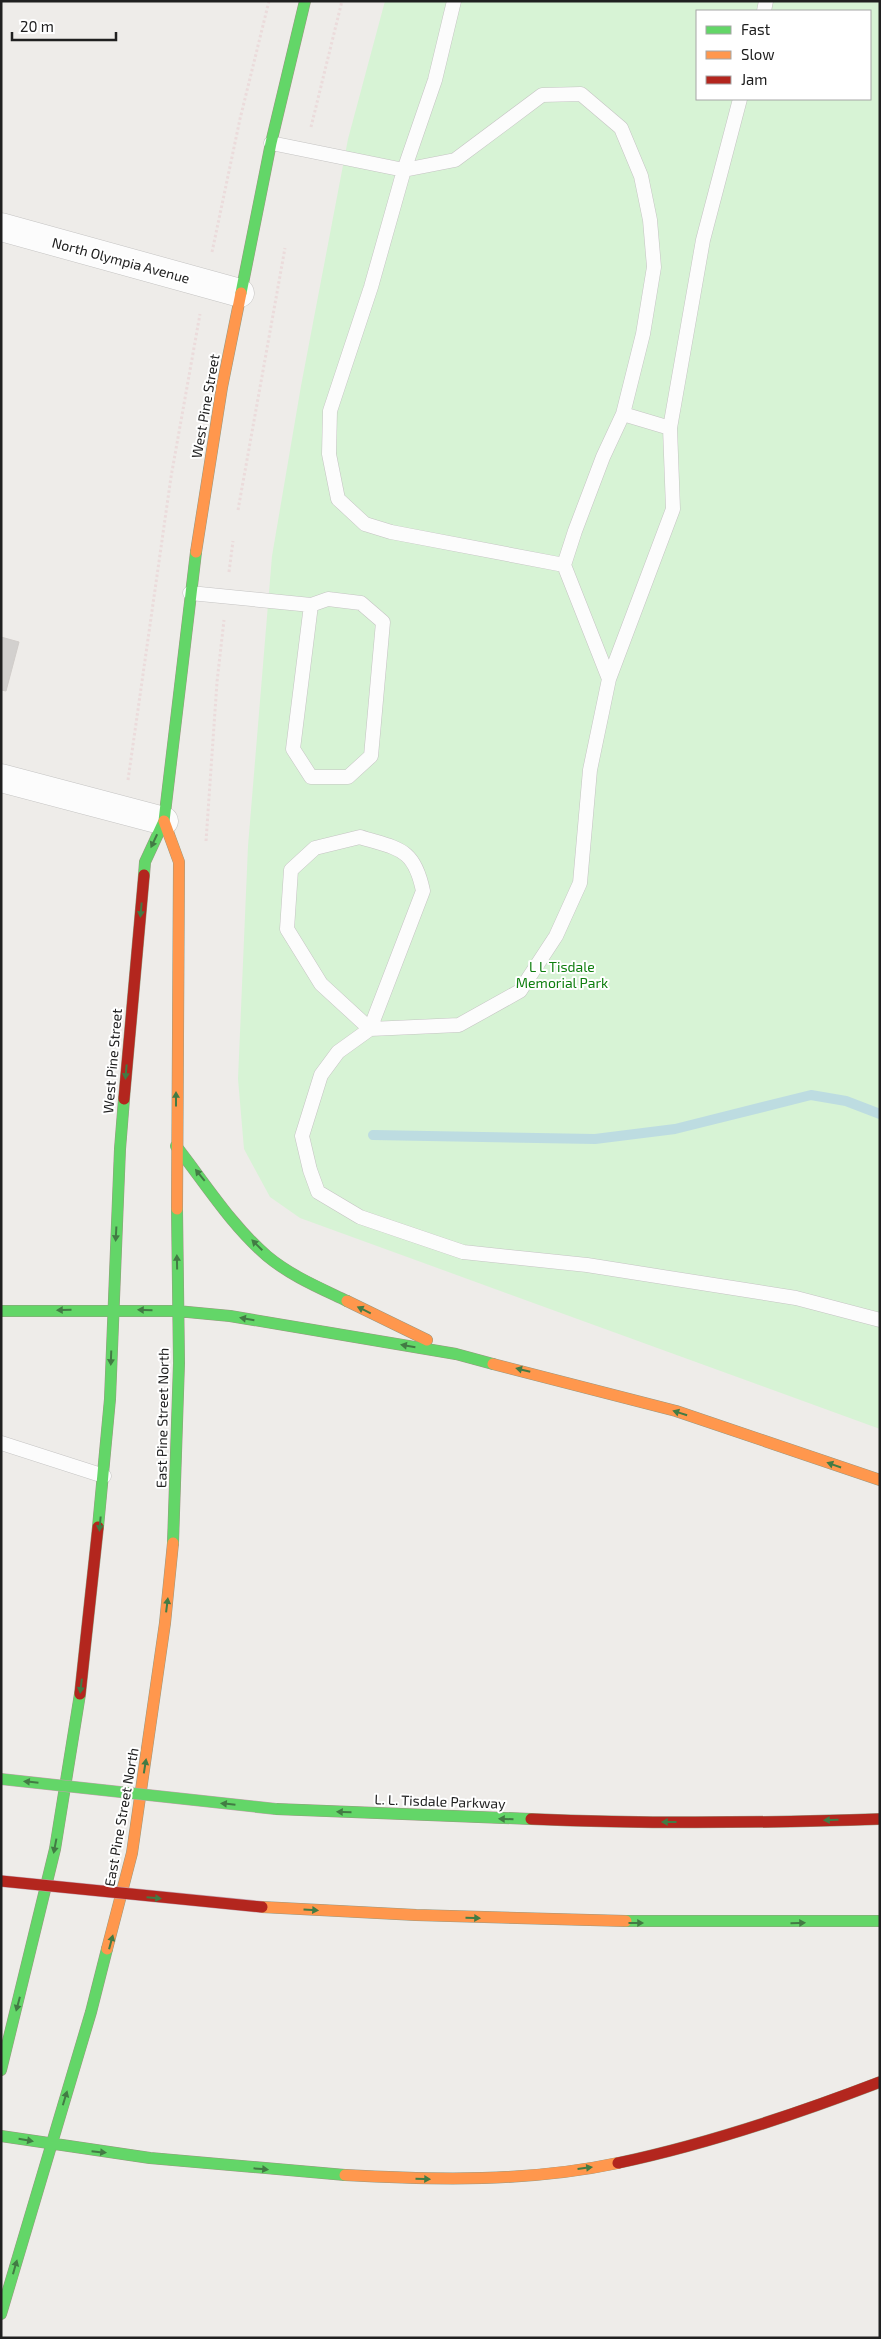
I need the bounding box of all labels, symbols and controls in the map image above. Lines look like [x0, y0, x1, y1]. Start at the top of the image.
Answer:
scale bar [12, 10, 116, 42]
legend [696, 10, 871, 100]
text: 20 m [20, 17, 54, 35]
text: Fast [741, 20, 771, 38]
text: Slow [741, 45, 775, 63]
text: Jam [741, 70, 767, 88]
street label: North Olympia Avenue [50, 233, 192, 287]
street label: West Pine Street [187, 353, 223, 459]
one-way arrow [150, 834, 158, 848]
one-way arrow [136, 902, 144, 918]
park label: L L Tisdale Memorial Park [516, 958, 608, 991]
street label: West Pine Street [99, 1008, 125, 1114]
one-way arrow [122, 1064, 130, 1080]
one-way arrow [172, 1091, 180, 1107]
one-way arrow [195, 1169, 206, 1182]
one-way arrow [112, 1226, 120, 1242]
one-way arrow [251, 1240, 263, 1252]
one-way arrow [173, 1254, 181, 1270]
one-way arrow [56, 1306, 72, 1314]
one-way arrow [137, 1306, 153, 1314]
one-way arrow [357, 1306, 372, 1314]
one-way arrow [239, 1314, 255, 1322]
one-way arrow [399, 1341, 415, 1349]
street label: East Pine Street North [152, 1348, 172, 1488]
one-way arrow [107, 1350, 115, 1366]
one-way arrow [515, 1366, 530, 1374]
one-way arrow [672, 1408, 687, 1416]
one-way arrow [826, 1460, 841, 1468]
one-way arrow [95, 1517, 103, 1533]
one-way arrow [163, 1596, 171, 1612]
one-way arrow [77, 1678, 85, 1694]
street label: East Pine Street North [100, 1746, 142, 1888]
one-way arrow [142, 1758, 150, 1774]
one-way arrow [23, 1778, 39, 1786]
street label: L. L. Tisdale Parkway [374, 1790, 506, 1812]
one-way arrow [219, 1800, 235, 1808]
one-way arrow [335, 1808, 351, 1816]
one-way arrow [498, 1814, 514, 1822]
one-way arrow [823, 1816, 839, 1824]
one-way arrow [660, 1818, 676, 1826]
one-way arrow [51, 1839, 59, 1855]
one-way arrow [146, 1894, 162, 1902]
one-way arrow [303, 1906, 319, 1914]
one-way arrow [466, 1915, 482, 1923]
one-way arrow [628, 1919, 644, 1927]
one-way arrow [790, 1919, 806, 1927]
one-way arrow [107, 1935, 115, 1950]
one-way arrow [14, 1997, 22, 2012]
one-way arrow [62, 2091, 70, 2106]
one-way arrow [19, 2137, 35, 2145]
one-way arrow [92, 2149, 108, 2157]
one-way arrow [577, 2164, 593, 2172]
one-way arrow [253, 2166, 269, 2174]
one-way arrow [415, 2175, 431, 2183]
one-way arrow [12, 2259, 20, 2274]

